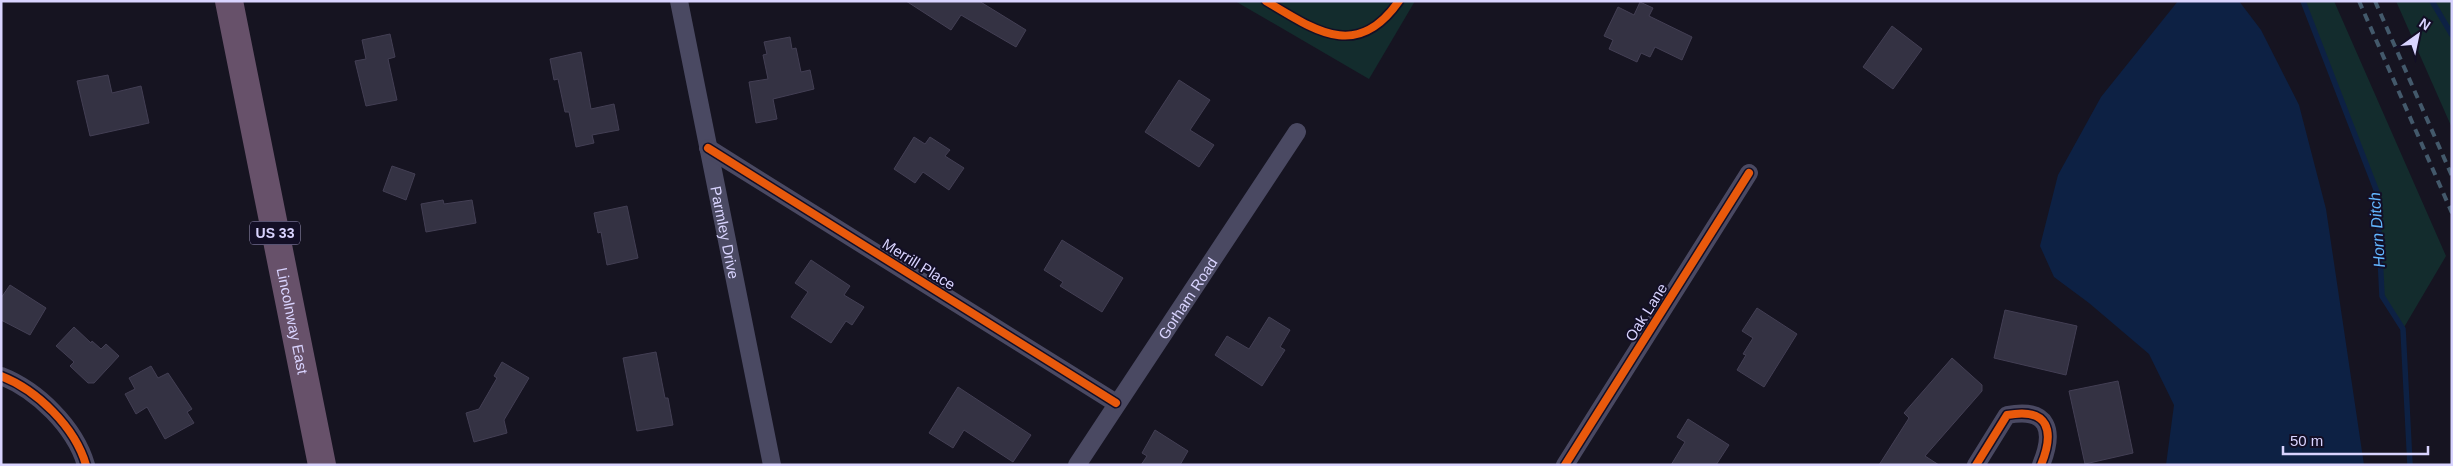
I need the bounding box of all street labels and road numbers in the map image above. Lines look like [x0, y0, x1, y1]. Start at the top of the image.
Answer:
street label: Parmley Drive [708, 185, 743, 280]
road number: US 33 [250, 222, 300, 244]
street label: Merrill Place [880, 235, 958, 293]
street label: Gorham Road [1154, 254, 1220, 342]
street label: Lincolnway East [274, 266, 312, 376]
street label: Oak Lane [1622, 280, 1670, 344]

